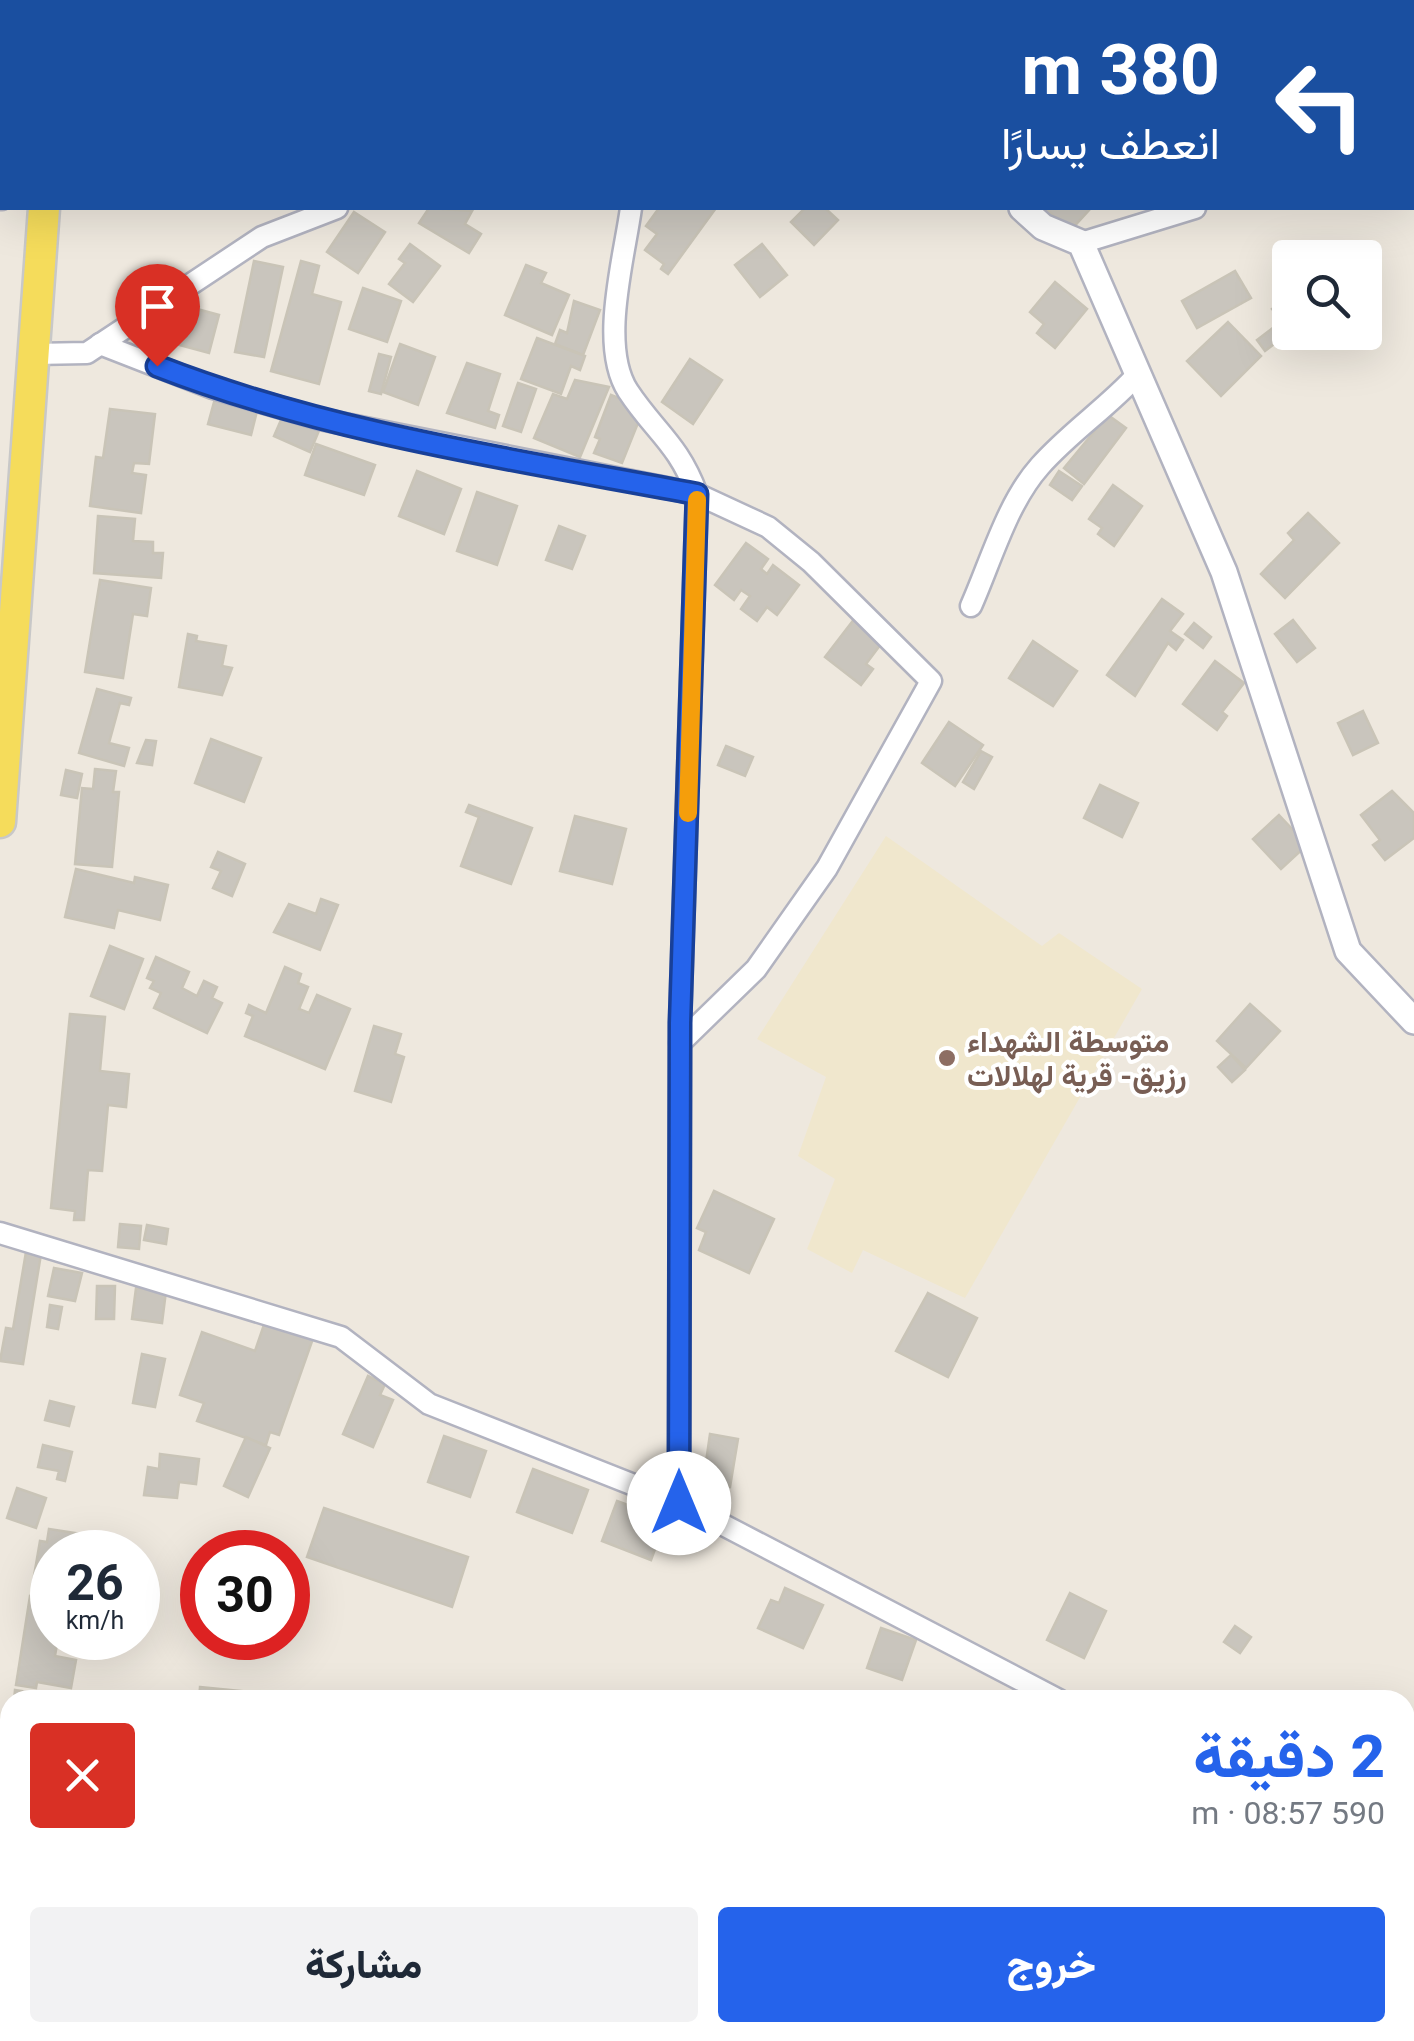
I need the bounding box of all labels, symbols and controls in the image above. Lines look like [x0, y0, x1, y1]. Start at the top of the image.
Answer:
text: 380 m [1021, 29, 1220, 111]
icon: left [1255, 40, 1385, 170]
text: انعطف يسارًا [1001, 117, 1220, 170]
map controls [1272, 240, 1382, 350]
button: search [1272, 240, 1382, 350]
pin [115, 264, 200, 367]
icon: arrive [130, 279, 185, 334]
place label: متوسطة الشهداء رزيق- قرية لهلالات [967, 1024, 1187, 1094]
marker: متوسطة الشهداء رزيق- قرية لهلالات [936, 1047, 958, 1069]
position arrow [627, 1451, 731, 1555]
speed limit sign: 30 [180, 1530, 310, 1660]
text: 26 [66, 1554, 124, 1612]
text: km/h [66, 1606, 124, 1635]
text: 2 دقيقة [1193, 1721, 1385, 1792]
button: close [30, 1723, 135, 1828]
text: 590 m · 08:57 [1191, 1794, 1385, 1832]
button: مشاركة [30, 1907, 698, 2022]
button: خروج [718, 1907, 1385, 2022]

